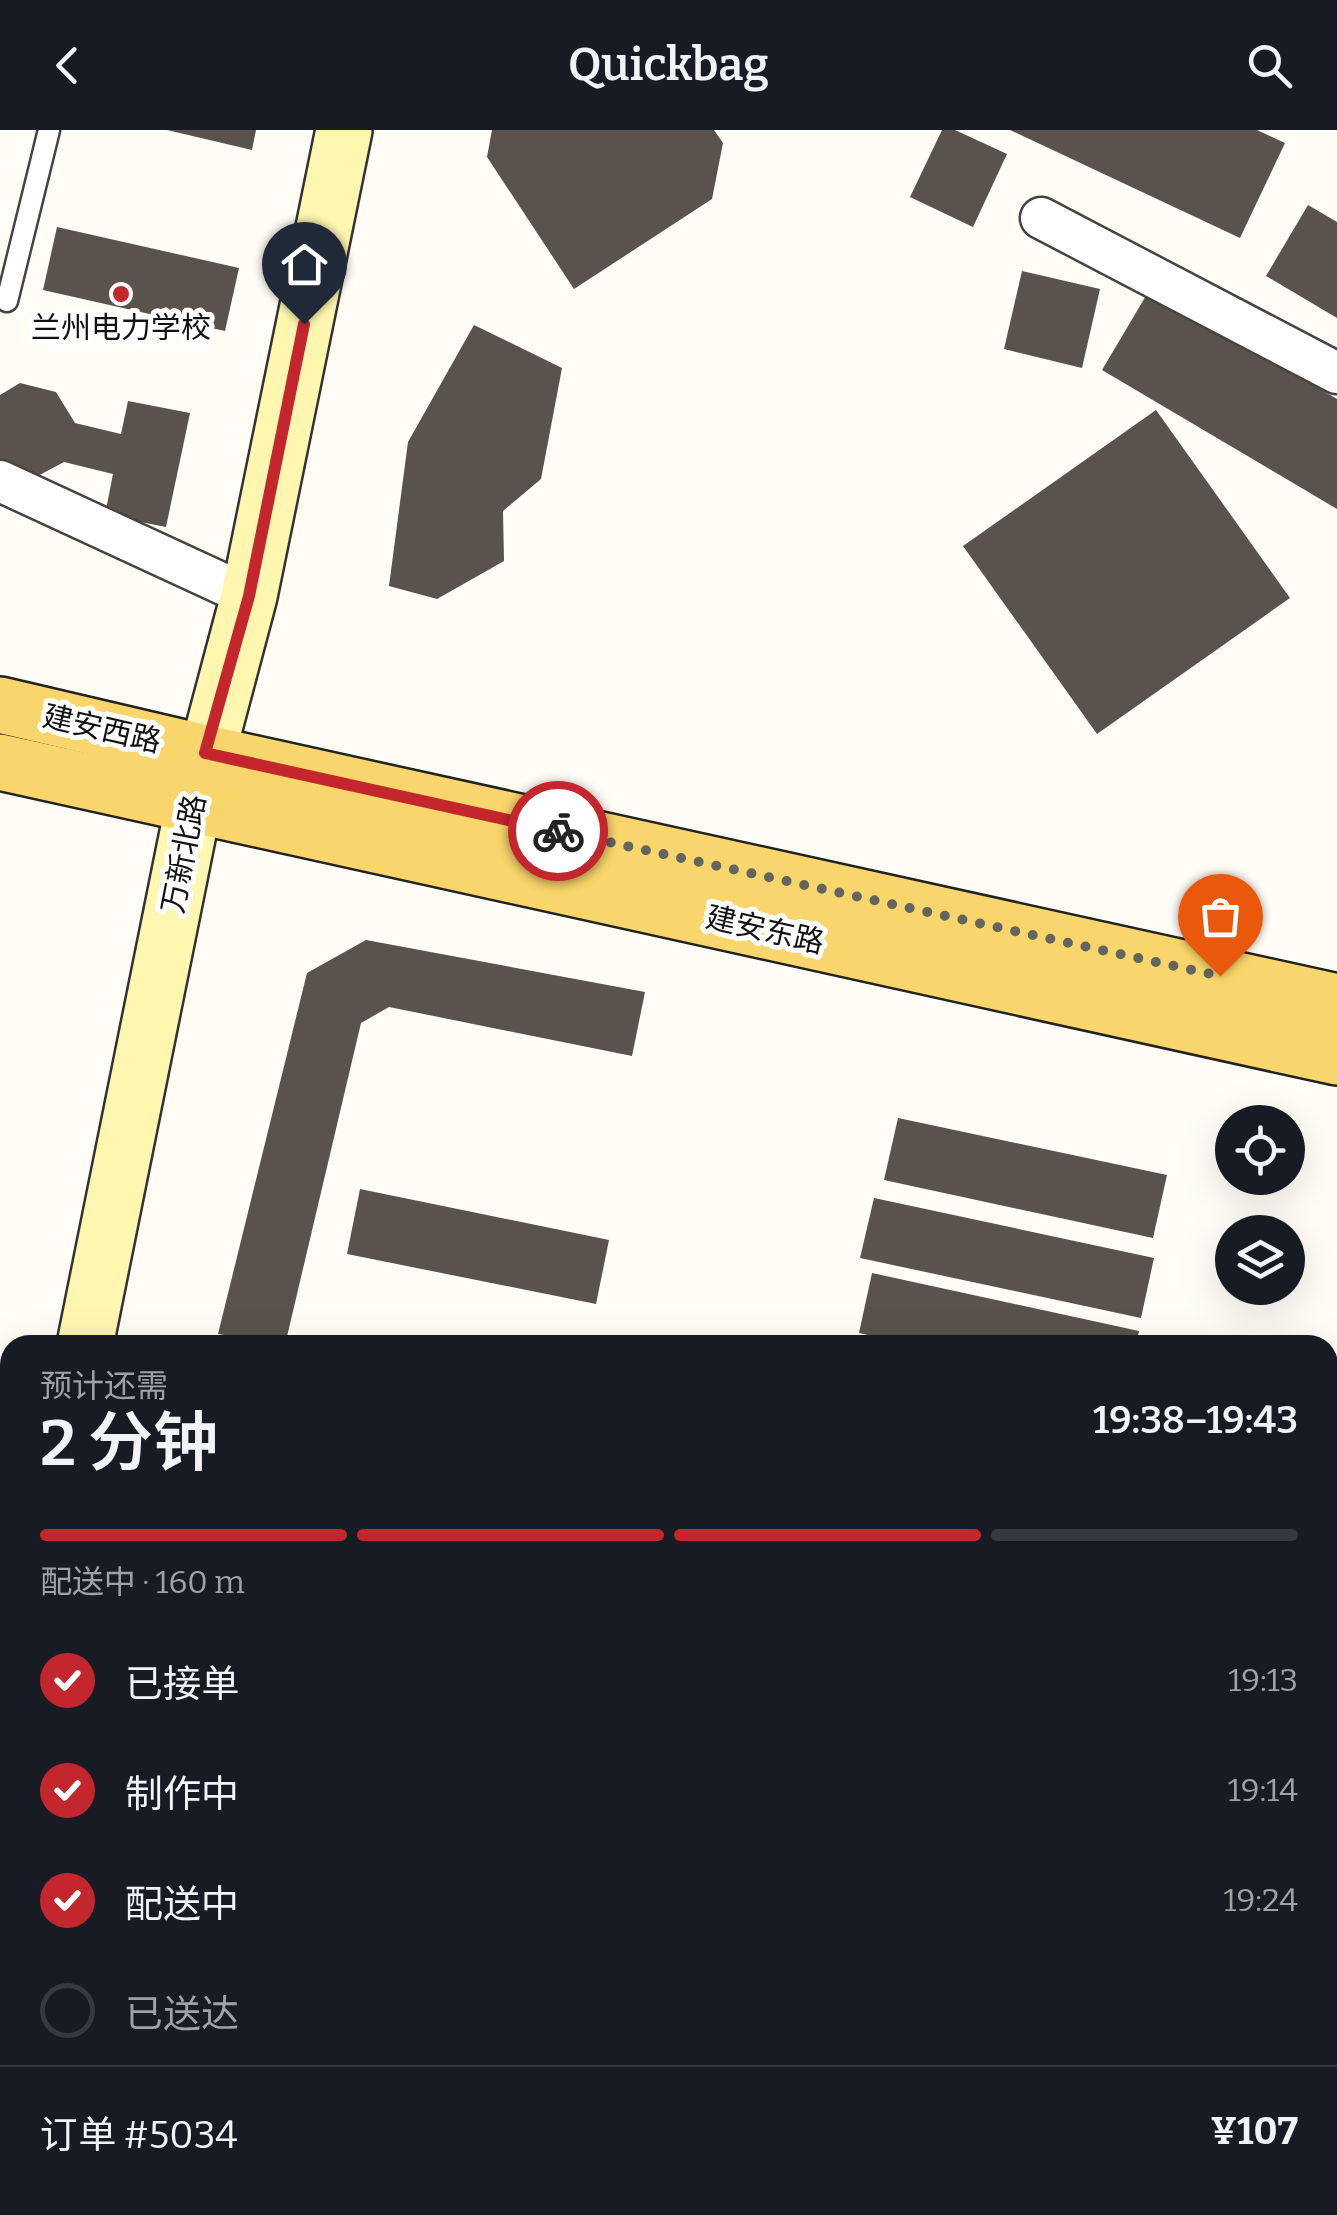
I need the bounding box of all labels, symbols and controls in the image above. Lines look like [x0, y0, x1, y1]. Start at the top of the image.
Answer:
icon: back [40, 38, 95, 93]
text: Quickbag [568, 38, 769, 92]
icon: search [1242, 38, 1297, 93]
pin [262, 222, 347, 325]
icon: home [277, 237, 332, 292]
marker: 兰州电力学校 [110, 283, 132, 305]
place label: 兰州电力学校 [31, 310, 211, 346]
street label: 建安西路 [39, 698, 165, 760]
courier [508, 781, 608, 881]
street label: 万新北路 [155, 792, 213, 916]
icon: bike [531, 804, 586, 859]
pin [1178, 874, 1263, 977]
icon: bag [1193, 889, 1248, 944]
street label: 建安东路 [702, 899, 828, 961]
map controls [1215, 1105, 1305, 1305]
button: locate [1215, 1105, 1305, 1195]
button: layers [1215, 1215, 1305, 1305]
text: 预计还需 [40, 1367, 168, 1405]
text: 19:38–19:43 [1093, 1397, 1298, 1443]
text: 2 分钟 [40, 1404, 218, 1482]
text: 配送中 · 160 m [40, 1563, 245, 1601]
icon: check [40, 1653, 95, 1708]
text: 已接单 [125, 1661, 239, 1707]
text: 19:13 [1228, 1661, 1298, 1699]
icon: check [40, 1763, 95, 1818]
text: 制作中 [125, 1771, 239, 1817]
text: 19:14 [1228, 1771, 1298, 1809]
icon: check [40, 1873, 95, 1928]
text: 配送中 [125, 1881, 239, 1927]
text: 19:24 [1223, 1881, 1298, 1919]
text: 已送达 [125, 1991, 239, 2037]
text: ¥107 [1211, 2108, 1298, 2154]
text: 订单 #5034 [40, 2112, 238, 2158]

